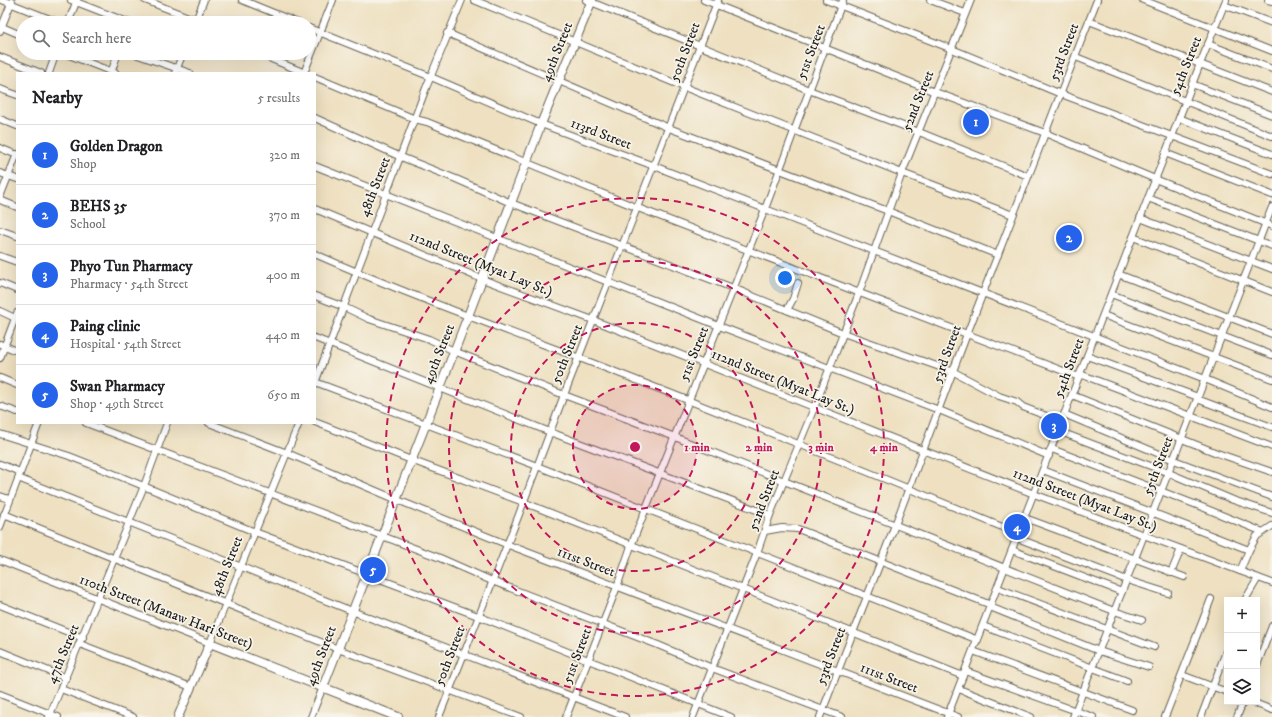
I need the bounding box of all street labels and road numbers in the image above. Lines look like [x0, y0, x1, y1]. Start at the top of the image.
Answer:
street label: 49th Street [537, 19, 577, 85]
street label: 50th Street [665, 19, 705, 84]
street label: 53rd Street [1045, 20, 1083, 83]
street label: 51st Street [792, 22, 830, 82]
street label: 54th Street [1166, 33, 1206, 98]
street label: 52nd Street [898, 67, 939, 134]
street label: 113rd Street [568, 114, 634, 154]
street label: 48th Street [355, 154, 395, 220]
street label: 112nd Street (Myat Lay St.) [407, 227, 556, 301]
street label: 49th Street [419, 321, 459, 387]
street label: 50th Street [547, 321, 587, 386]
street label: 53rd Street [928, 322, 966, 385]
street label: 51st Street [675, 324, 713, 384]
street label: 54th Street [1049, 335, 1089, 400]
street label: 112nd Street (Myat Lay St.) [709, 345, 858, 419]
street label: 55th Street [1139, 433, 1178, 498]
street label: 112nd Street (Myat Lay St.) [1010, 464, 1160, 536]
street label: 52nd Street [744, 466, 784, 533]
street label: 48th Street [207, 533, 247, 599]
street label: 111st Street [554, 543, 618, 581]
street label: 110th Street (Manaw Hari Street) [77, 571, 256, 654]
street label: 47th Street [42, 621, 84, 686]
street label: 49th Street [301, 623, 341, 689]
street label: 50th Street [430, 623, 470, 688]
street label: 53rd Street [812, 624, 850, 687]
street label: 51st Street [558, 626, 596, 686]
street label: 111st Street [857, 659, 921, 697]

